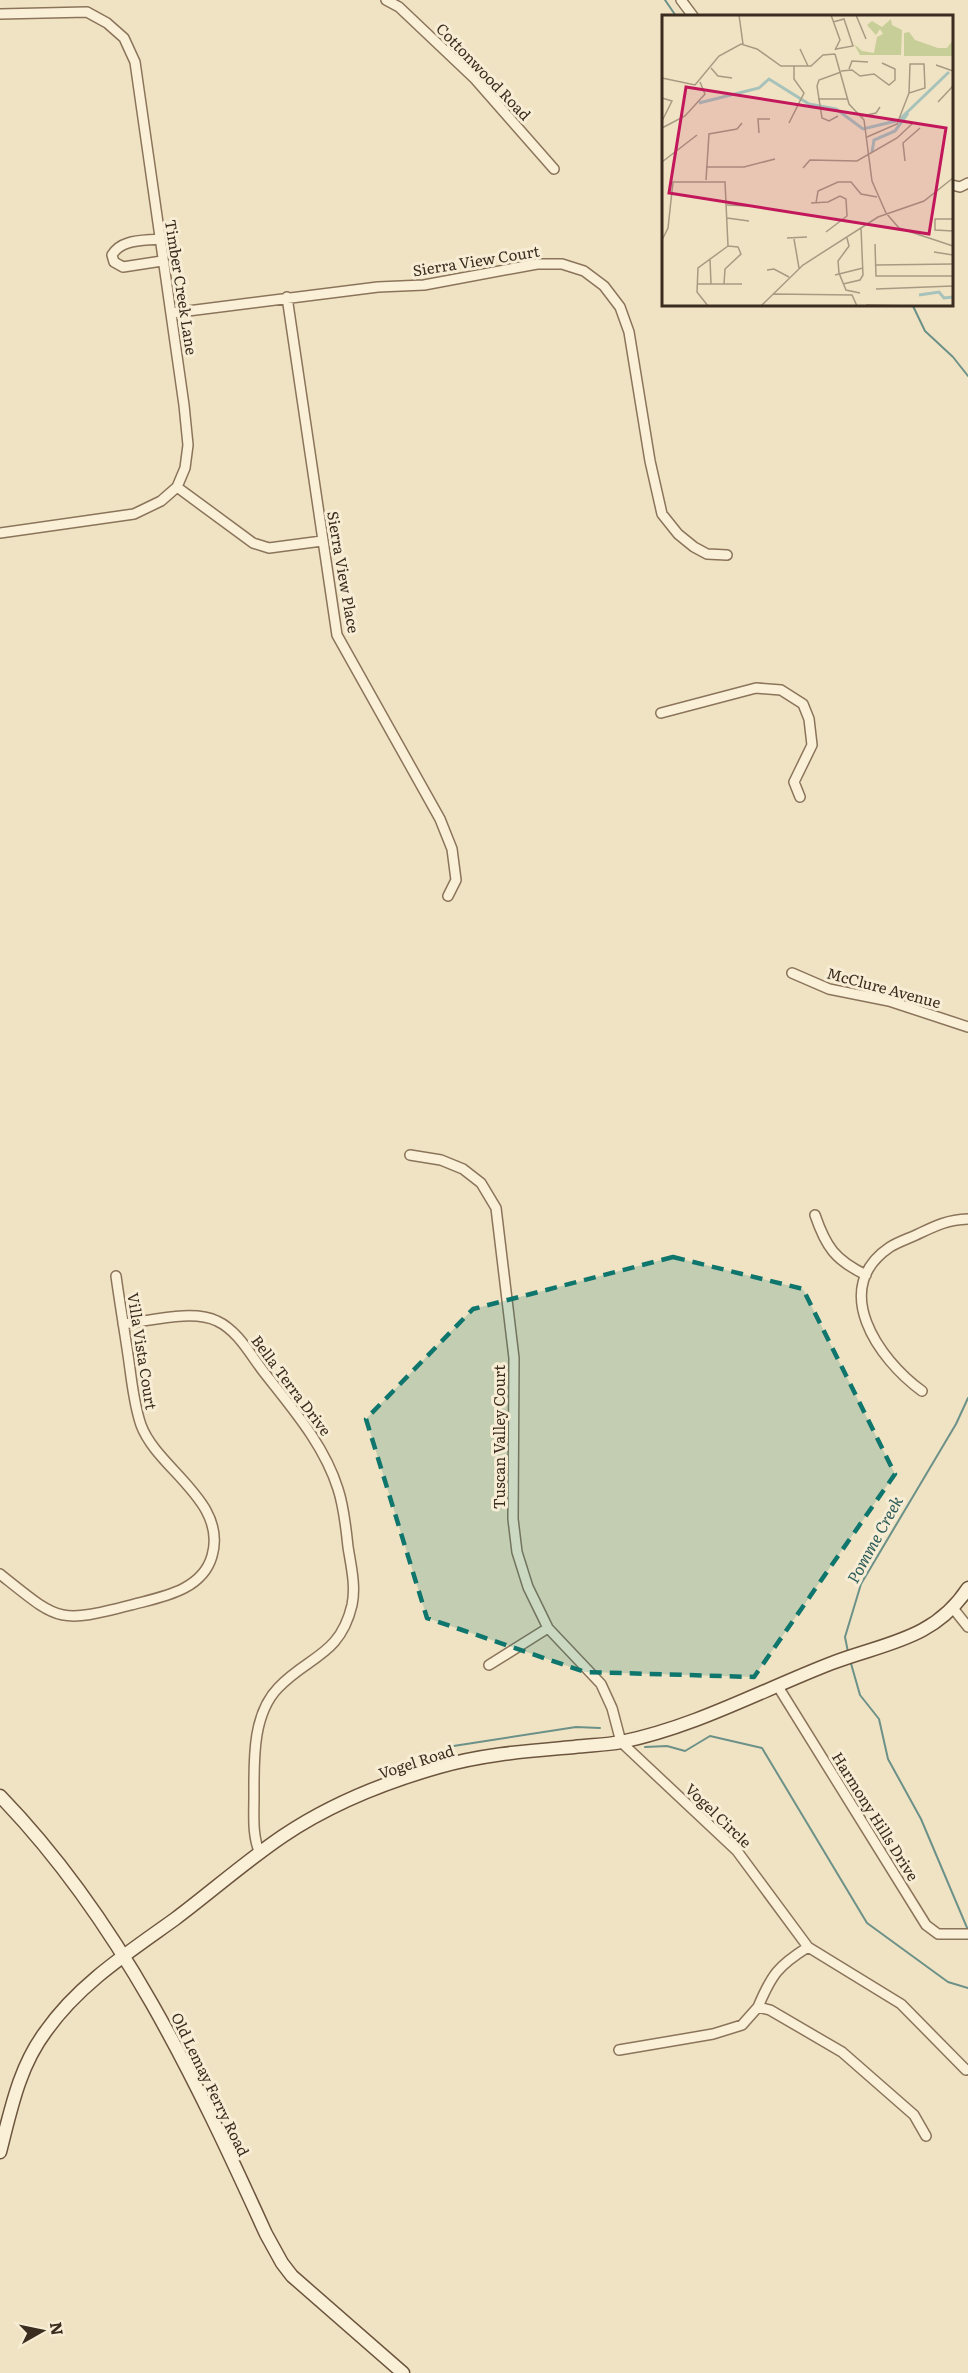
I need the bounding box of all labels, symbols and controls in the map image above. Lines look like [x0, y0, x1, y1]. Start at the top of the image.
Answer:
inset map [662, 15, 953, 306]
street label: Cottonwood Road [431, 17, 537, 125]
street label: Timber Creek Lane [160, 218, 204, 357]
street label: Sierra View Court [411, 239, 541, 281]
street label: Sierra View Place [322, 509, 366, 635]
street label: McClure Avenue [824, 961, 944, 1013]
street label: Villa Vista Court [122, 1291, 164, 1411]
street label: Bella Terra Drive [246, 1330, 338, 1440]
street label: Tuscan Valley Court [487, 1365, 510, 1509]
water label: Pomme Creek [840, 1491, 908, 1587]
street label: Vogel Road [375, 1738, 457, 1784]
street label: Harmony Hills Drive [827, 1747, 925, 1885]
street label: Vogel Circle [681, 1777, 758, 1853]
street label: Old Lemay Ferry Road [166, 2008, 256, 2160]
north arrow [12, 2301, 72, 2361]
text: N [45, 2320, 71, 2337]

